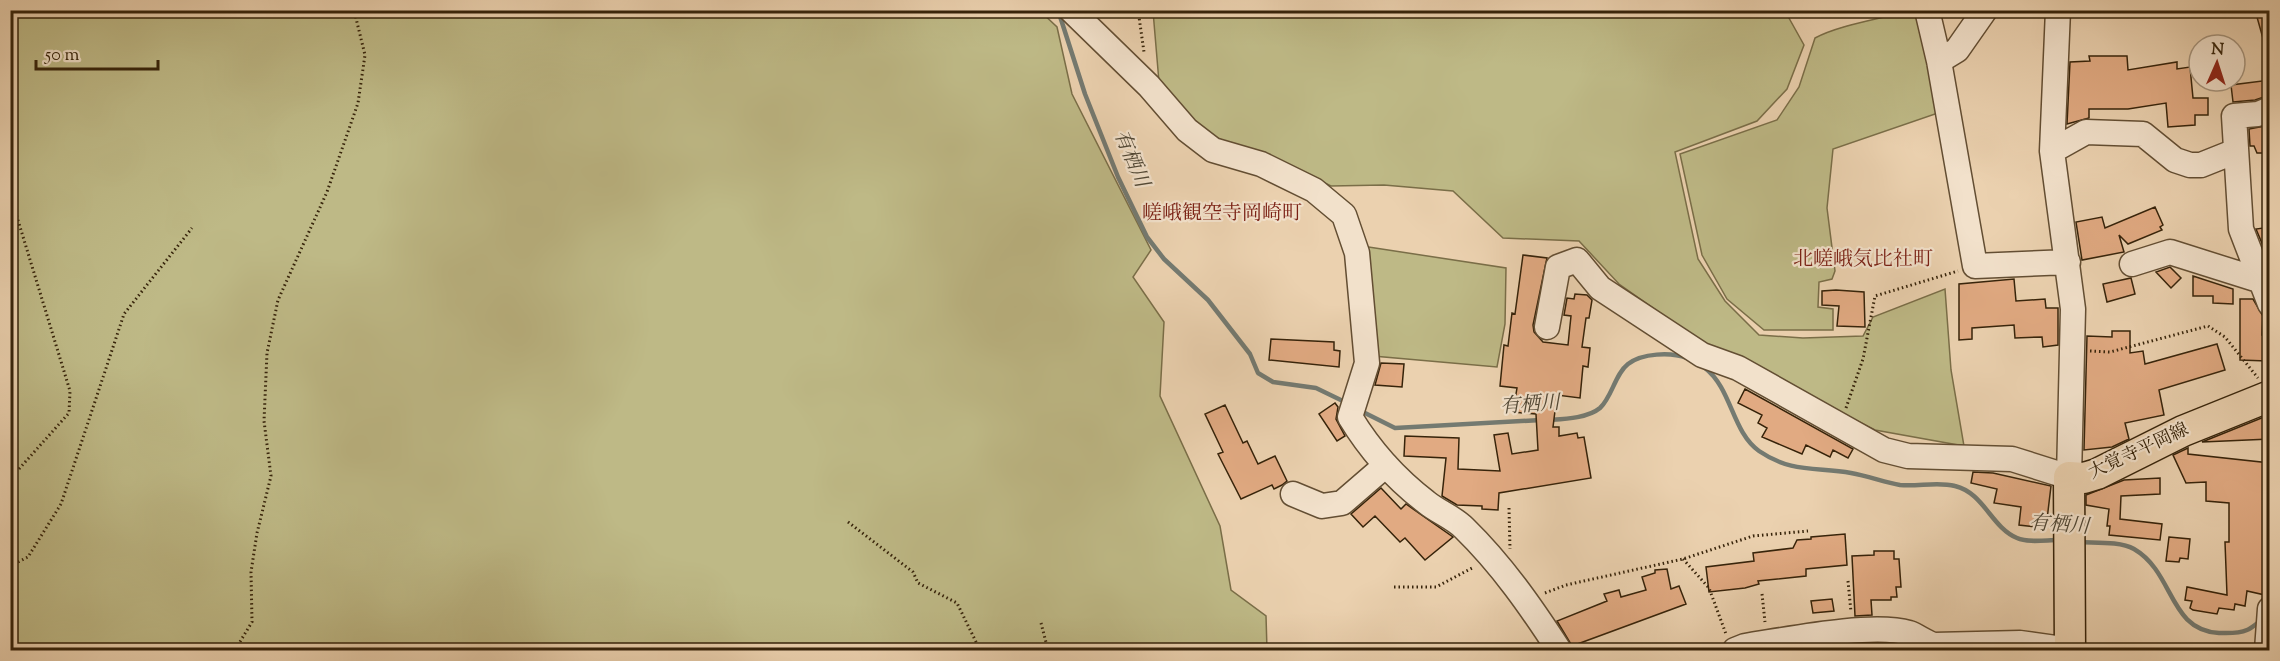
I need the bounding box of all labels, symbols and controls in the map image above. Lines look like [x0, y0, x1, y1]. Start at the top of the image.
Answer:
scale bar [36, 33, 158, 71]
north arrow [2187, 33, 2247, 93]
text: N [2211, 39, 2225, 62]
text: 50 m [44, 43, 80, 69]
water label: 有栖川 [1105, 126, 1156, 194]
district label: 嵯峨観空寺岡崎町 [1142, 200, 1302, 229]
district label: 北嵯峨気比社町 [1793, 246, 1933, 275]
water label: 有栖川 [1499, 389, 1563, 423]
street label: 大覚寺平岡線 [2085, 417, 2193, 487]
water label: 有栖川 [2028, 509, 2092, 543]

